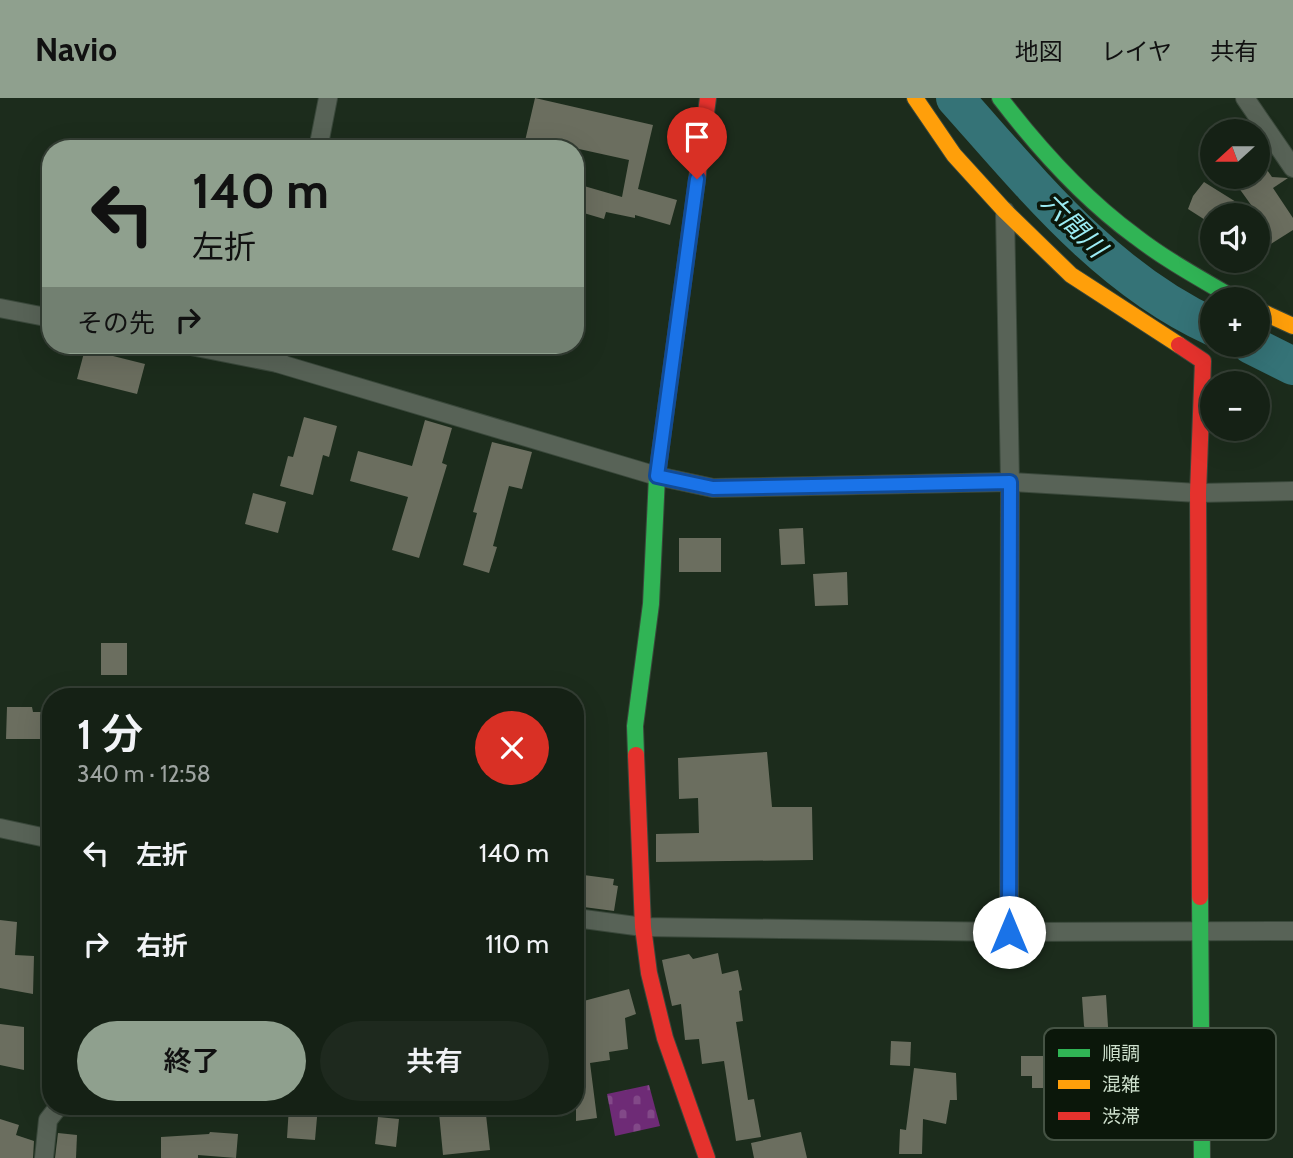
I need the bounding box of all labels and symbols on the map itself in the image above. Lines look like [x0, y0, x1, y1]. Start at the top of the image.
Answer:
pin [667, 107, 727, 179]
north arrow [1200, 119, 1270, 189]
water label: 六間川 [1035, 186, 1115, 266]
position arrow [972, 895, 1046, 969]
legend [1044, 1028, 1276, 1140]
text: 順調 [1102, 1042, 1140, 1065]
text: 混雑 [1102, 1073, 1140, 1096]
text: 渋滞 [1102, 1105, 1140, 1128]

